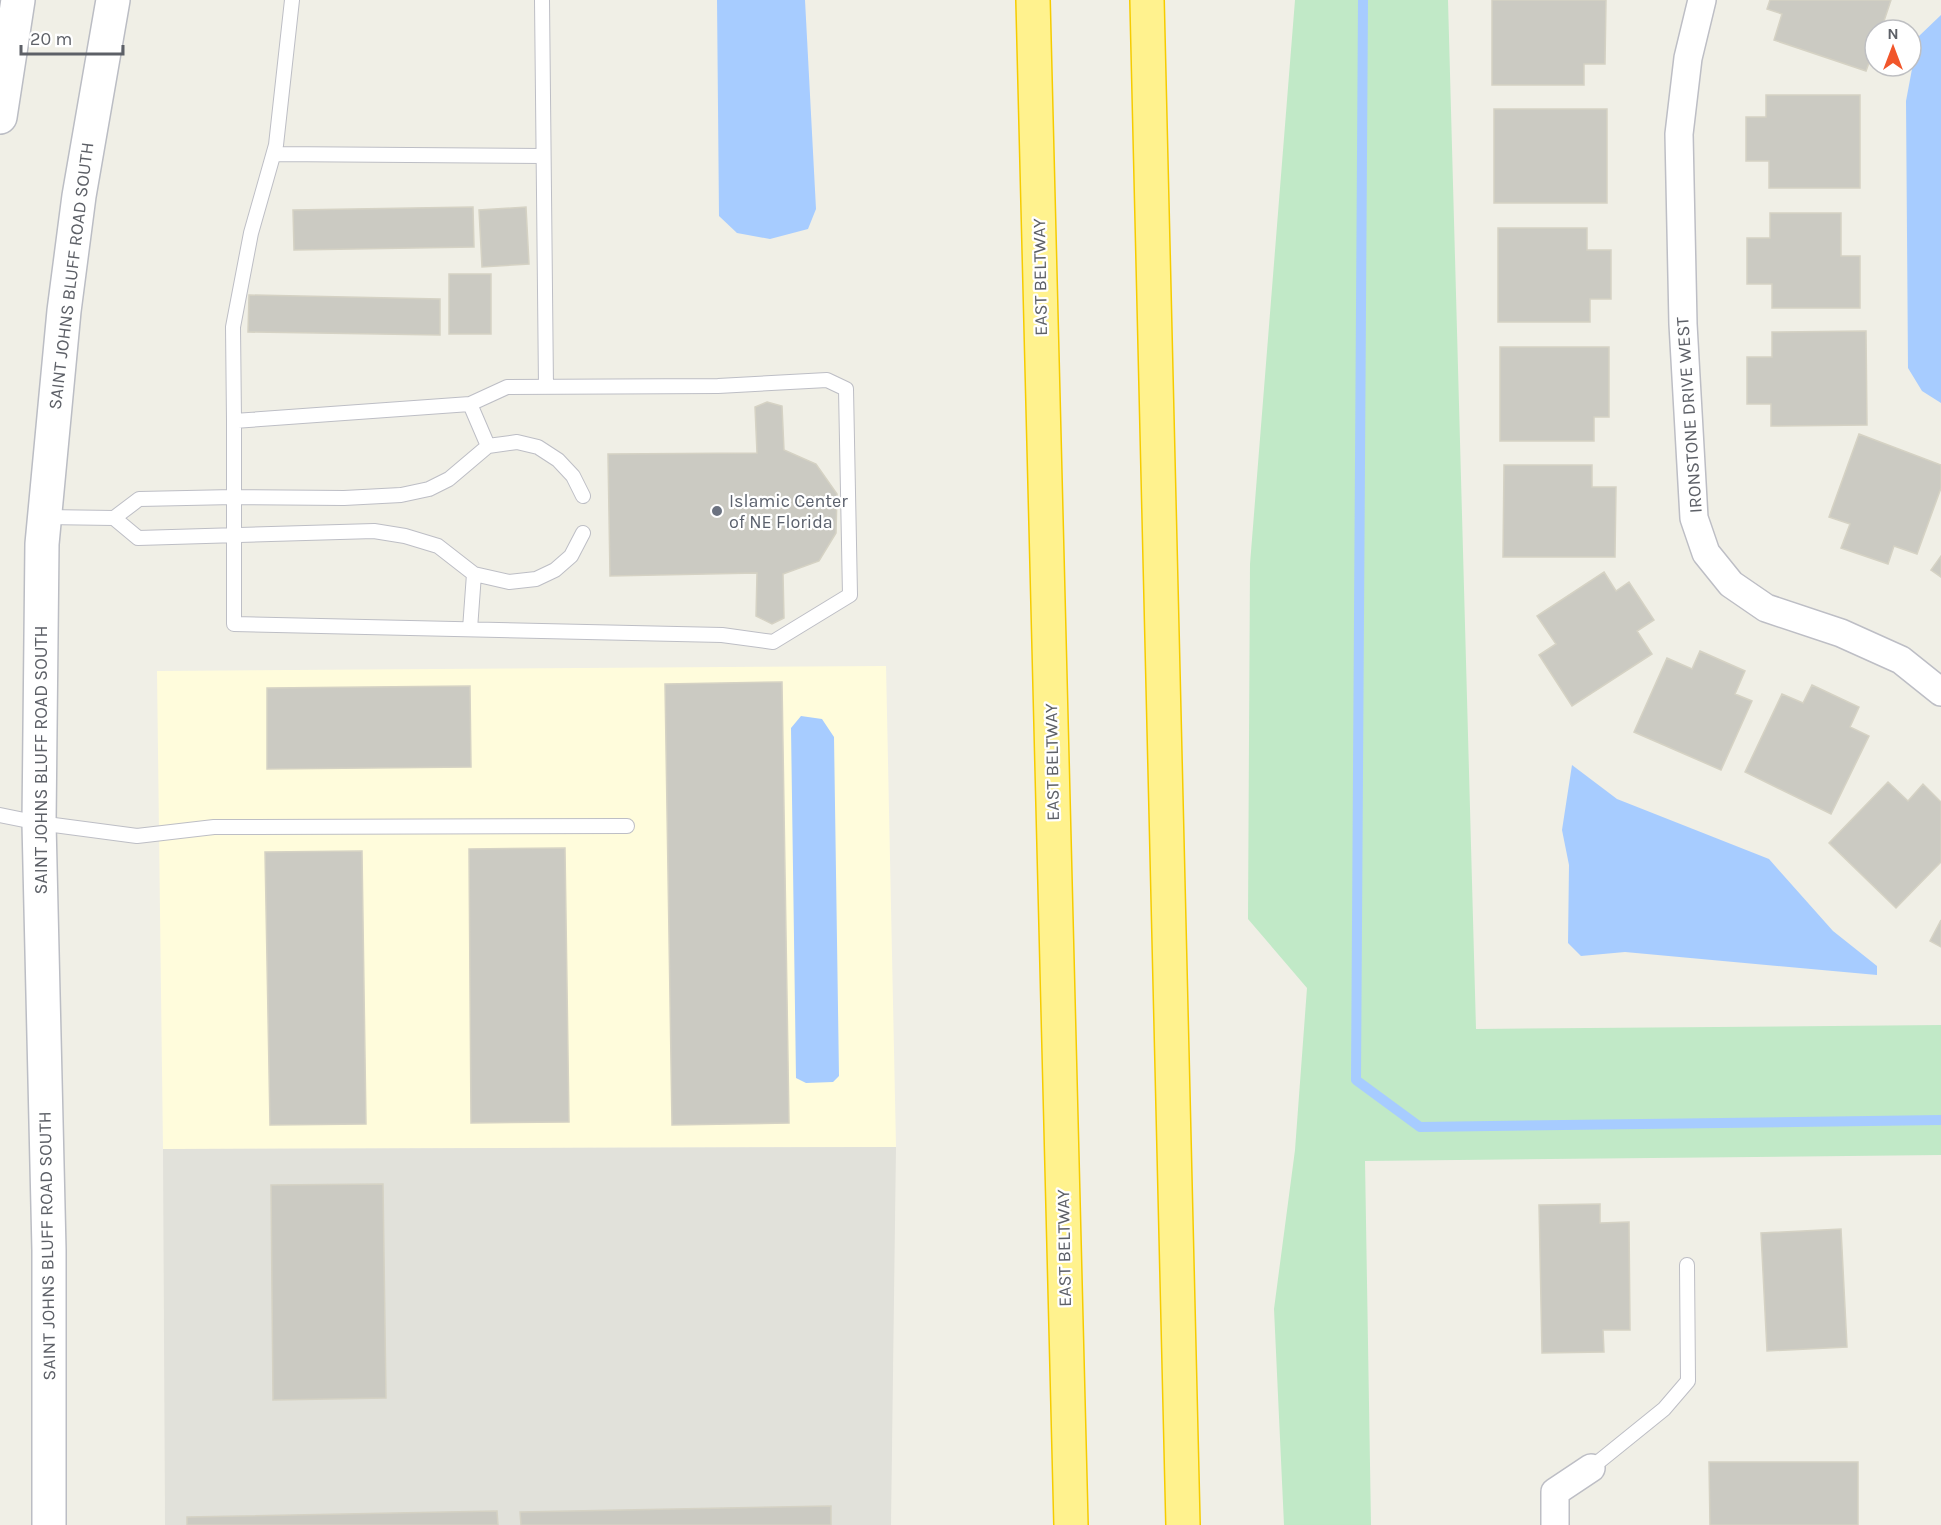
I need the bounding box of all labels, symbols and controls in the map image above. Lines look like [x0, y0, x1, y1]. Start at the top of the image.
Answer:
scale bar [21, 18, 123, 56]
north arrow [1863, 18, 1923, 78]
text: N [1887, 24, 1899, 43]
text: 20 m [30, 28, 72, 50]
street label: SAINT JOHNS BLUFF ROAD SOUTH [44, 141, 98, 411]
street label: EAST BELTWAY [1028, 218, 1052, 336]
street label: IRONSTONE DRIVE WEST [1671, 316, 1707, 514]
place label: Islamic Center of NE Florida [729, 490, 848, 533]
marker: Islamic Center of NE Florida [710, 504, 724, 518]
street label: SAINT JOHNS BLUFF ROAD SOUTH [30, 625, 52, 895]
street label: EAST BELTWAY [1040, 703, 1064, 821]
street label: SAINT JOHNS BLUFF ROAD SOUTH [34, 1111, 60, 1381]
street label: EAST BELTWAY [1052, 1189, 1076, 1307]

